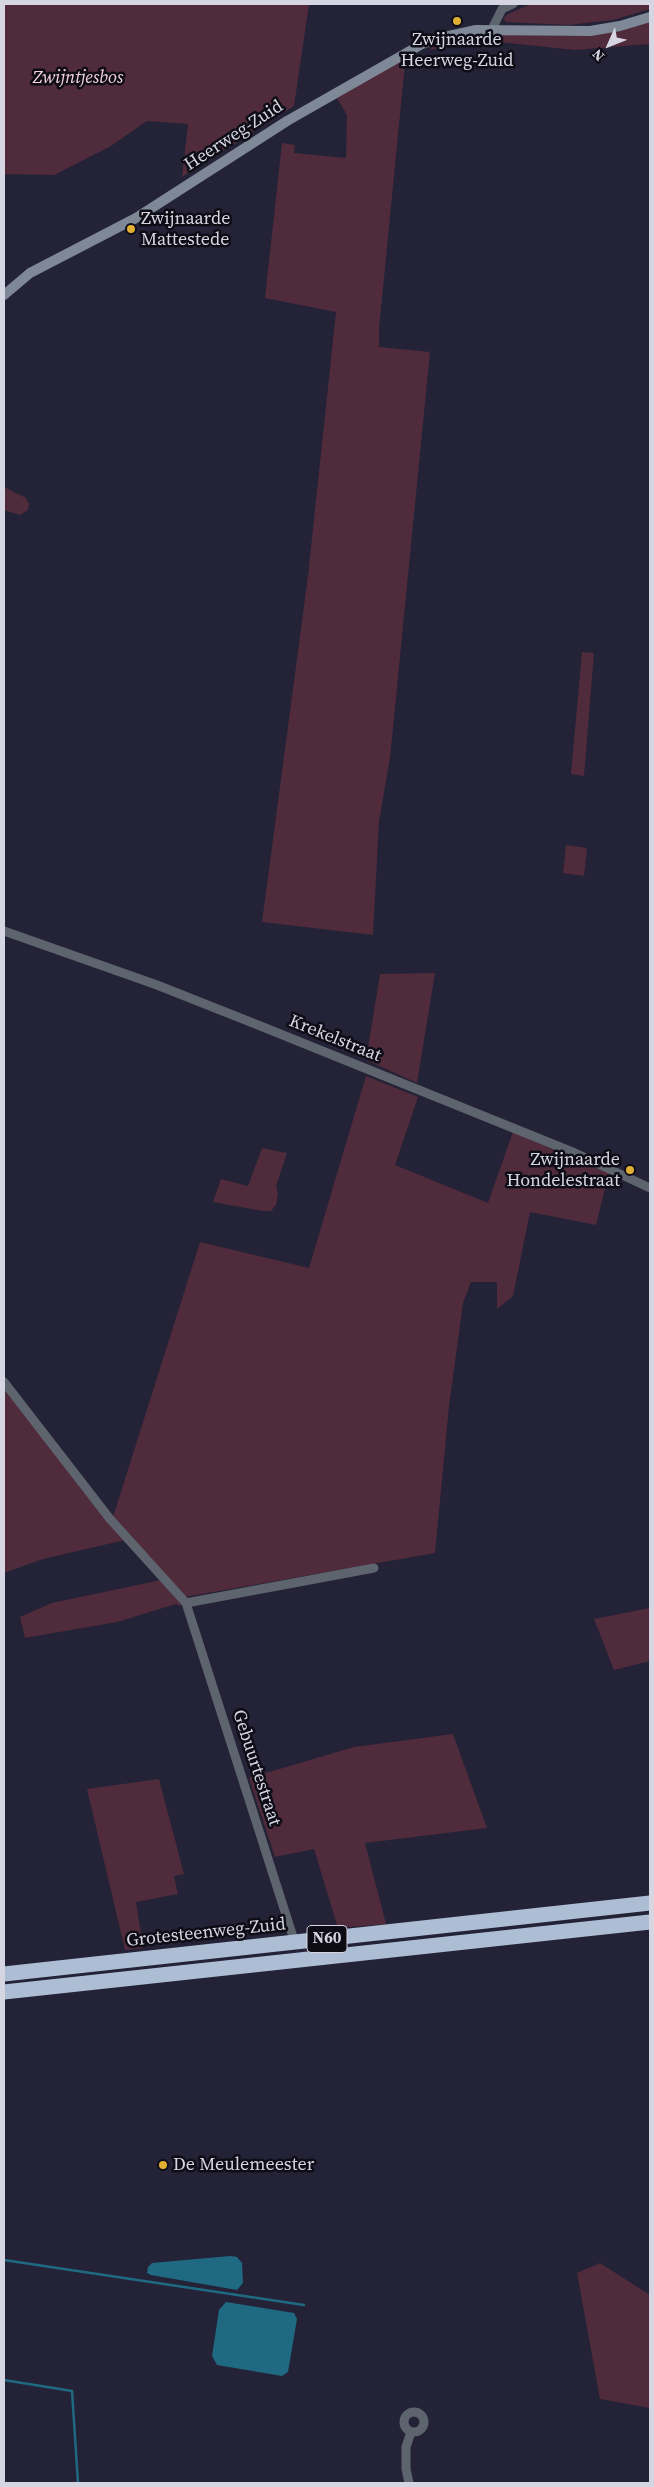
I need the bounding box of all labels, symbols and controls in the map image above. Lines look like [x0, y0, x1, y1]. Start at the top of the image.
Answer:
marker: Zwijnaarde Heerweg-Zuid [451, 15, 463, 27]
north arrow [584, 20, 634, 70]
place label: Zwijnaarde Heerweg-Zuid [400, 29, 514, 72]
text: N [587, 45, 609, 66]
park label: Zwijntjesbos [33, 67, 123, 89]
street label: Heerweg-Zuid [181, 96, 287, 176]
place label: Zwijnaarde Mattestede [141, 208, 230, 250]
marker: Zwijnaarde Mattestede [125, 223, 137, 235]
street label: Krekelstraat [286, 1011, 384, 1067]
place label: Zwijnaarde Hondelestraat [506, 1149, 620, 1192]
marker: Zwijnaarde Hondelestraat [624, 1164, 636, 1176]
street label: Gebuurtestraat [227, 1707, 285, 1829]
street label: Grotesteenweg-Zuid [125, 1914, 287, 1952]
road number: N60 [307, 1926, 347, 1952]
place label: De Meulemeester [173, 2154, 314, 2176]
marker: De Meulemeester [157, 2159, 169, 2171]

